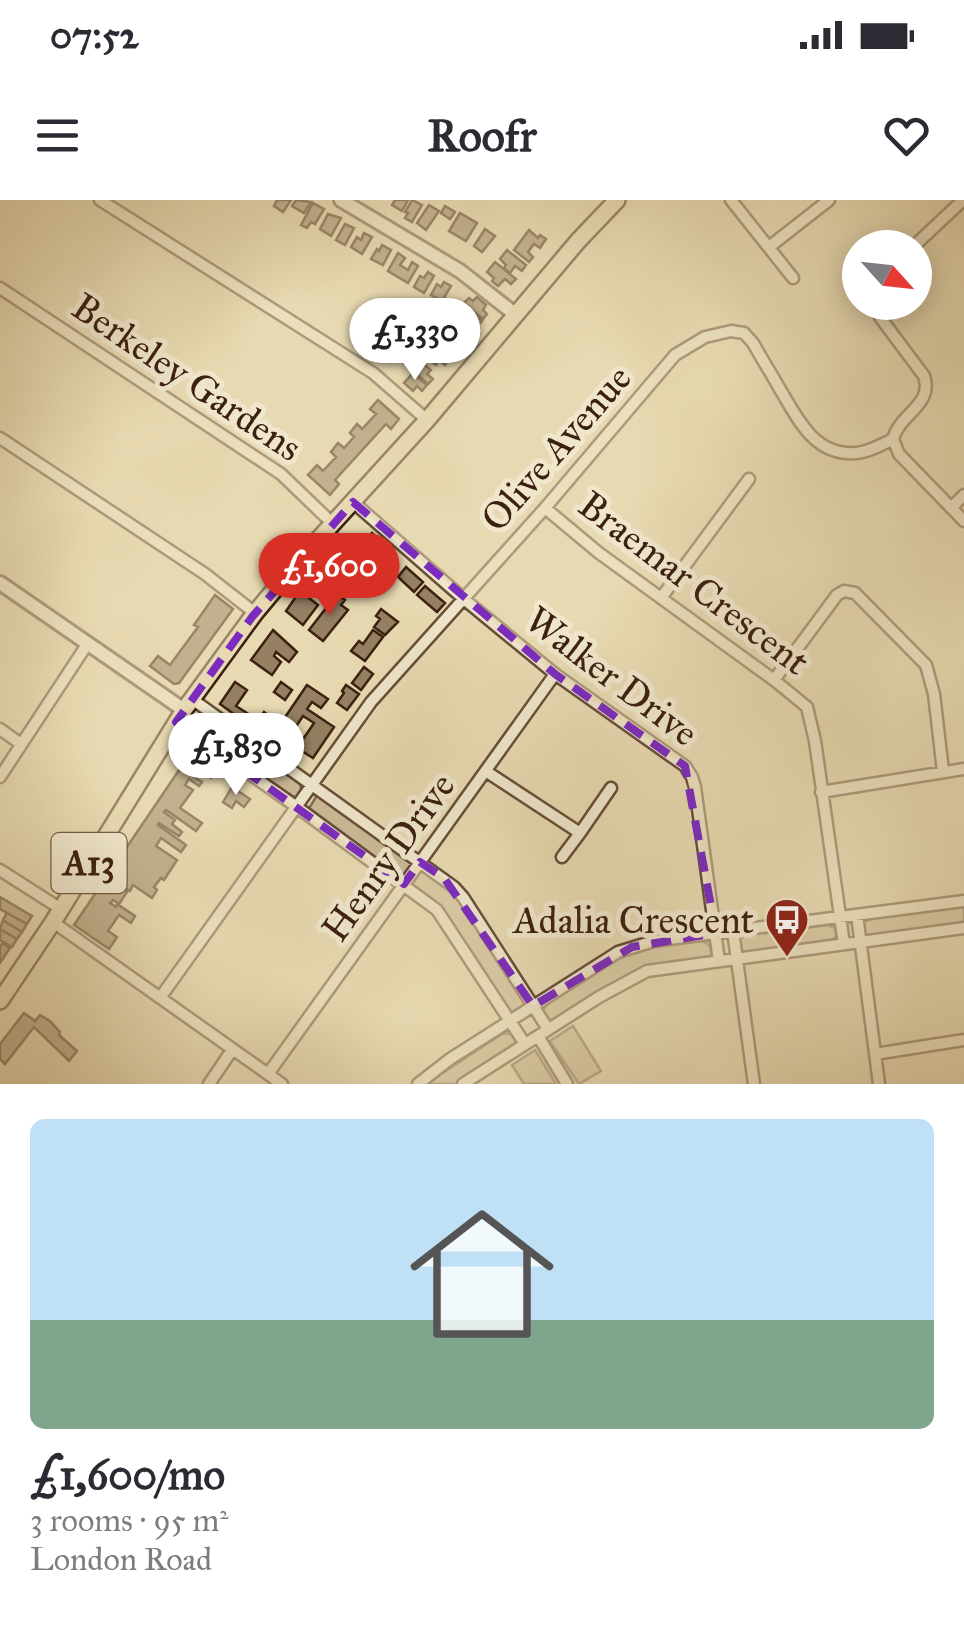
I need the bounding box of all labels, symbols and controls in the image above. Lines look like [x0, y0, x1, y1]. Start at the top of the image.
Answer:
text: 07:52 [50, 12, 138, 58]
icon: menu [30, 108, 85, 163]
text: Roofr [427, 108, 537, 163]
icon: heart [879, 108, 934, 163]
north arrow [842, 230, 932, 320]
map controls [842, 230, 932, 320]
street label: Berkeley Gardens [63, 283, 311, 471]
pin: £1,330 [334, 298, 496, 383]
text: £1,330 [371, 311, 459, 350]
street label: Olive Avenue [471, 355, 641, 541]
street label: Braemar Crescent [570, 481, 818, 685]
pin: £1,600 [248, 533, 410, 618]
text: £1,600 [281, 546, 377, 585]
street label: Walker Drive [517, 596, 707, 756]
pin: £1,830 [155, 713, 317, 798]
text: £1,830 [190, 726, 282, 765]
street label: Henry Drive [312, 764, 464, 950]
road number: A13 [52, 833, 126, 893]
place label: Adalia Crescent [511, 897, 754, 943]
bus stop icon: Adalia Crescent [764, 897, 810, 958]
icon: home [392, 1184, 572, 1364]
text: £1,600/mo [30, 1449, 225, 1501]
text: 3 rooms · 95 m² [30, 1501, 229, 1540]
text: London Road [30, 1540, 212, 1579]

